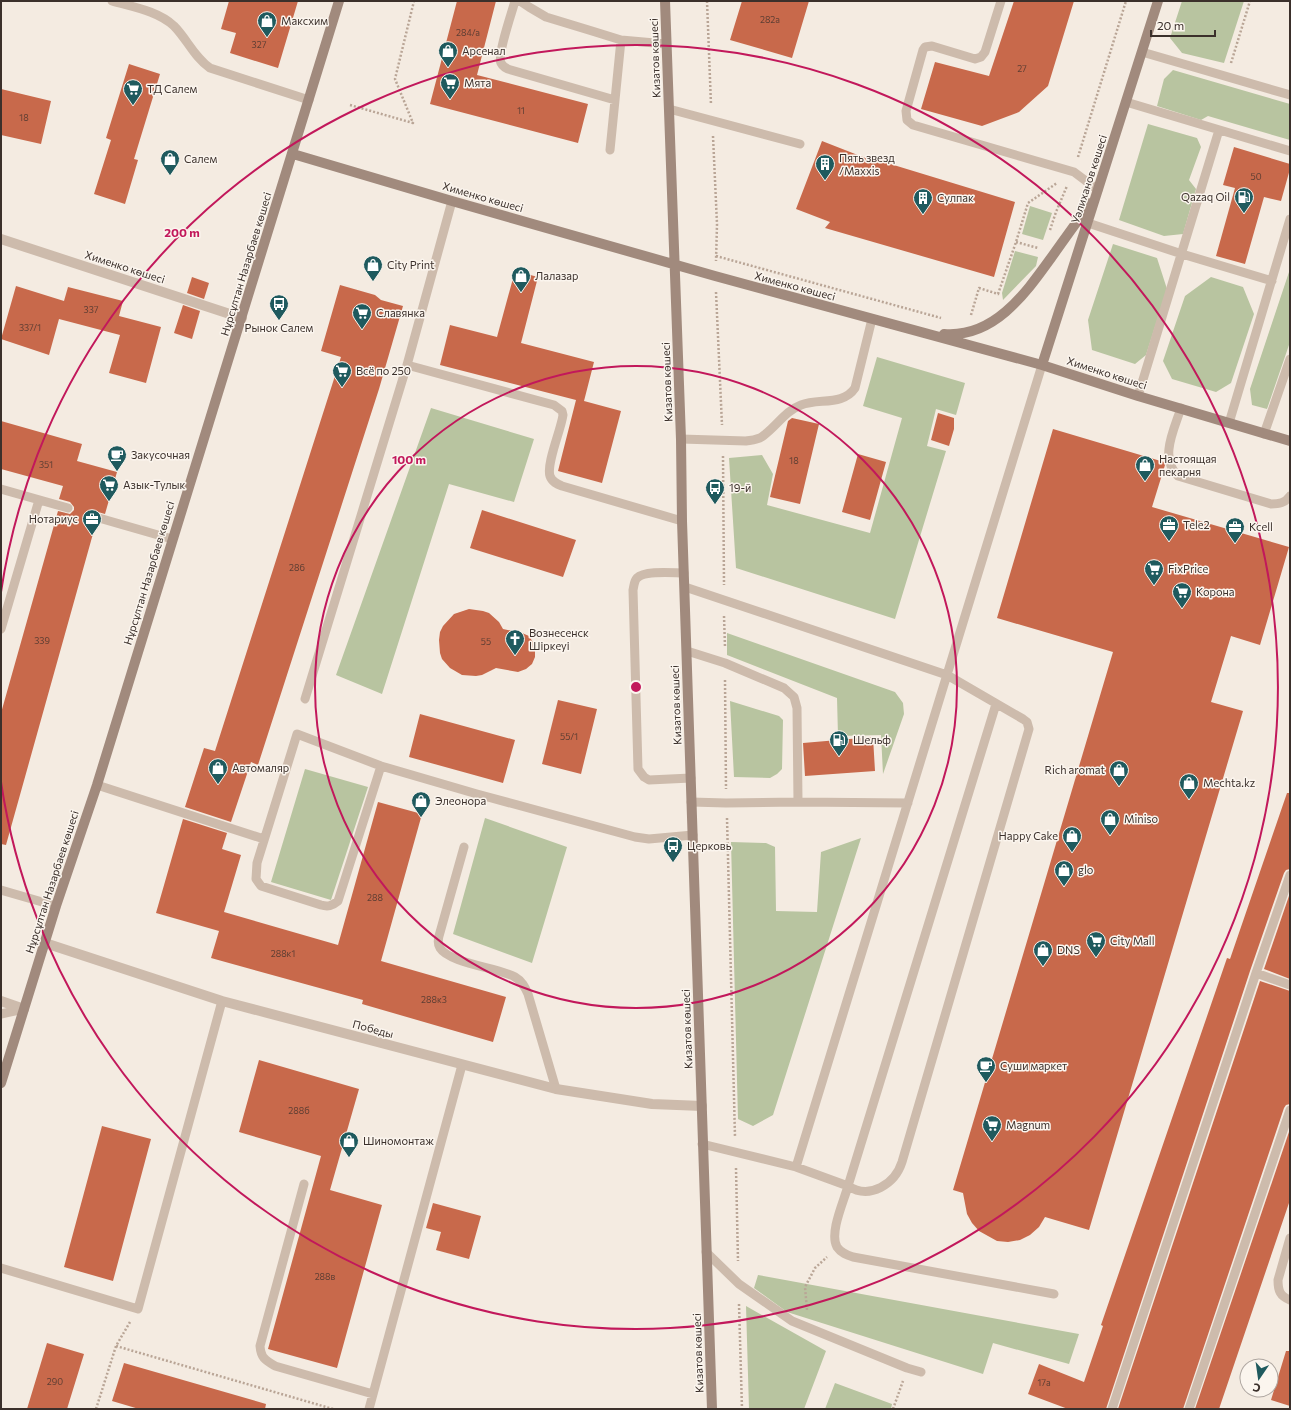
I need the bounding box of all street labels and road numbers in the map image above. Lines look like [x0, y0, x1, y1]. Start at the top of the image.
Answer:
street label: Кизатов көшесі [647, 18, 662, 98]
street label: Уәлиханов көшесі [1068, 133, 1109, 225]
street label: Хименко көшесі [441, 179, 525, 214]
street label: Нұрсұлтан Назарбаев көшесі [217, 190, 274, 337]
street label: Хименко көшесі [83, 247, 167, 286]
street label: Хименко көшесі [753, 268, 837, 303]
street label: Кизатов көшесі [659, 342, 674, 422]
street label: Хименко көшесі [1065, 353, 1149, 392]
street label: Нұрсұлтан Назарбаев көшесі [120, 499, 177, 646]
street label: Кизатов көшесі [668, 665, 683, 745]
street label: Нұрсұлтан Назарбаев көшесі [22, 809, 81, 955]
street label: Кизатов көшесі [679, 989, 694, 1069]
street label: Победы [351, 1017, 395, 1040]
street label: Кизатов көшесі [690, 1313, 705, 1393]

